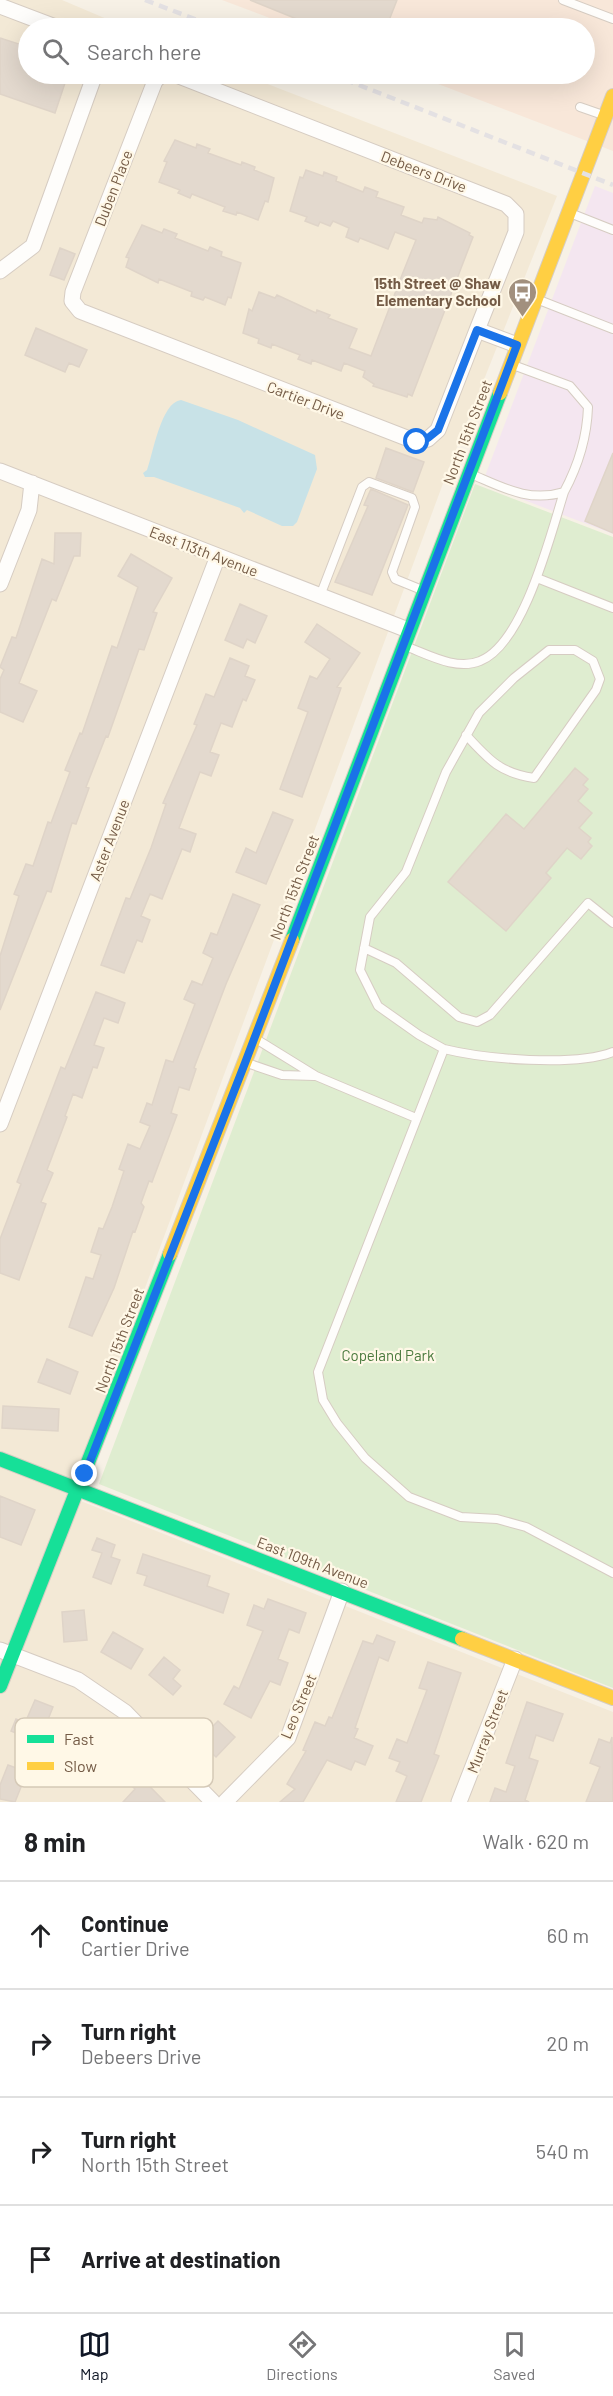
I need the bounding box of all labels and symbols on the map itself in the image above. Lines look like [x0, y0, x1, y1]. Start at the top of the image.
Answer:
street label: Debeers Drive [379, 146, 469, 196]
street label: Duben Place [90, 147, 136, 229]
place label: 15th Street @ Shaw Elementary School [374, 274, 501, 309]
bus stop icon: 15th Street @ Shaw Elementary School [506, 276, 538, 318]
street label: Cartier Drive [265, 377, 347, 423]
street label: North 15th Street [439, 377, 495, 487]
route start [403, 428, 429, 454]
street label: East 113th Avenue [147, 522, 261, 580]
street label: Aster Avenue [85, 797, 133, 883]
street label: North 15th Street [266, 832, 322, 942]
street label: North 15th Street [91, 1285, 147, 1395]
park label: Copeland Park [341, 1346, 435, 1364]
route end [71, 1460, 97, 1486]
street label: East 109th Avenue [255, 1532, 371, 1592]
street label: Leo Street [276, 1671, 320, 1741]
street label: Murray Street [463, 1687, 511, 1775]
legend [15, 1718, 213, 1787]
text: Fast [64, 1729, 94, 1748]
text: Slow [64, 1756, 97, 1775]

